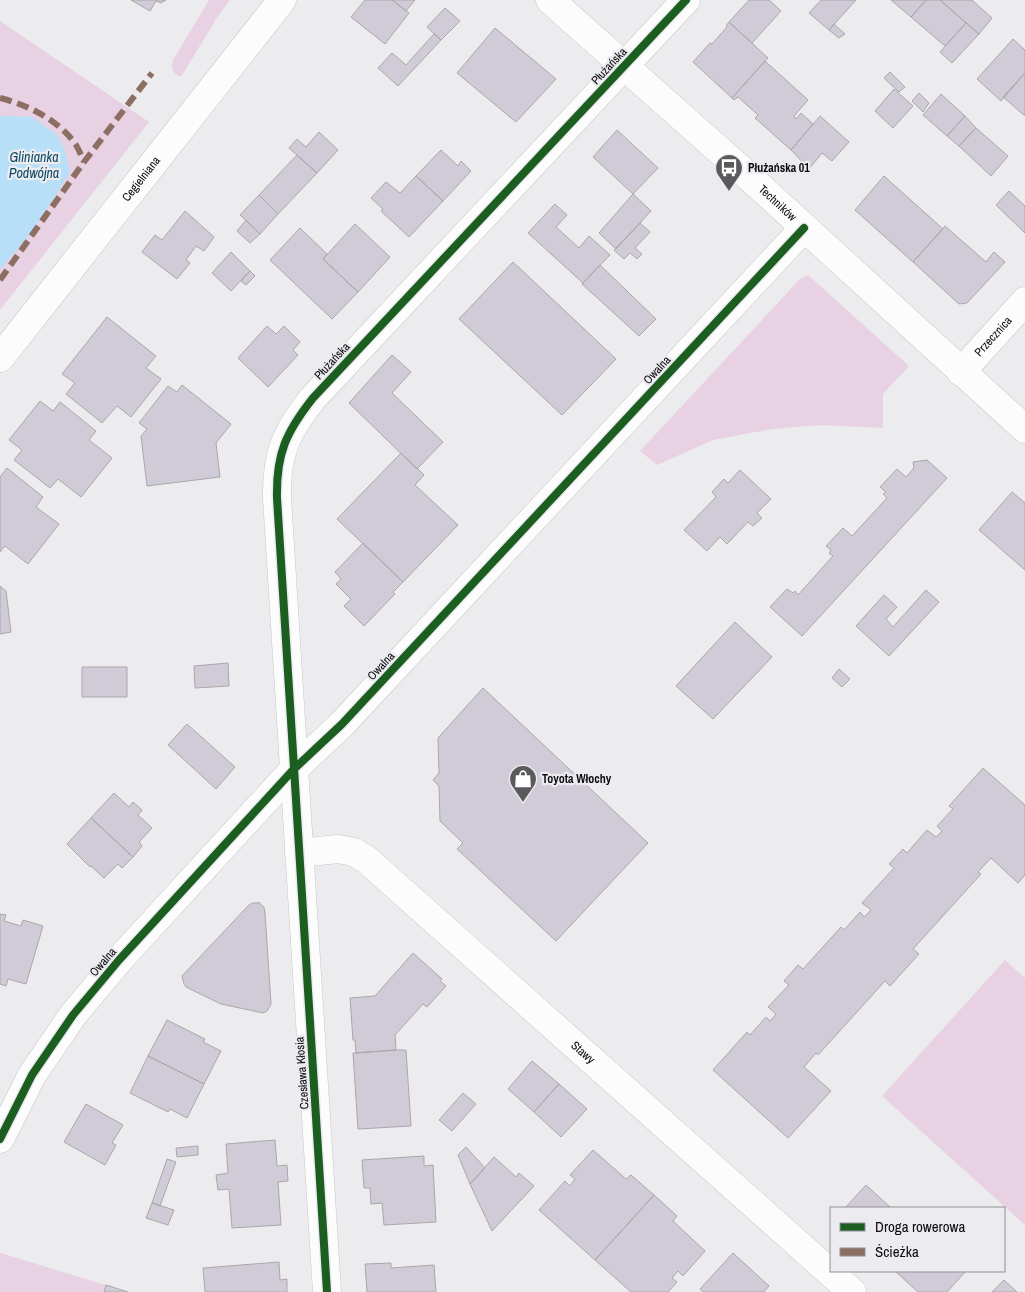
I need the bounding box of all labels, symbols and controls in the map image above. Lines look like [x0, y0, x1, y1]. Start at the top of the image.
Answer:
street label: Płużańska [588, 44, 631, 88]
water label: Glinianka Podwójna [9, 148, 59, 182]
street label: Cegielniana [118, 153, 164, 205]
bus stop icon: Płużańska 01 [714, 153, 744, 192]
place label: Płużańska 01 [748, 160, 810, 176]
street label: Techników [755, 181, 801, 225]
street label: Przecznica [971, 313, 1016, 360]
street label: Płużańska [311, 339, 354, 383]
street label: Owalna [640, 352, 675, 388]
street label: Owalna [364, 648, 399, 684]
shop icon: Toyota Włochy [508, 764, 538, 803]
place label: Toyota Włochy [542, 771, 612, 787]
street label: Owalna [86, 944, 120, 980]
street label: Czesława Kłosia [291, 1036, 313, 1110]
street label: Stawy [568, 1037, 598, 1067]
legend [830, 1207, 1005, 1272]
text: Droga rowerowa [875, 1216, 965, 1237]
text: Ścieżka [875, 1241, 919, 1262]

